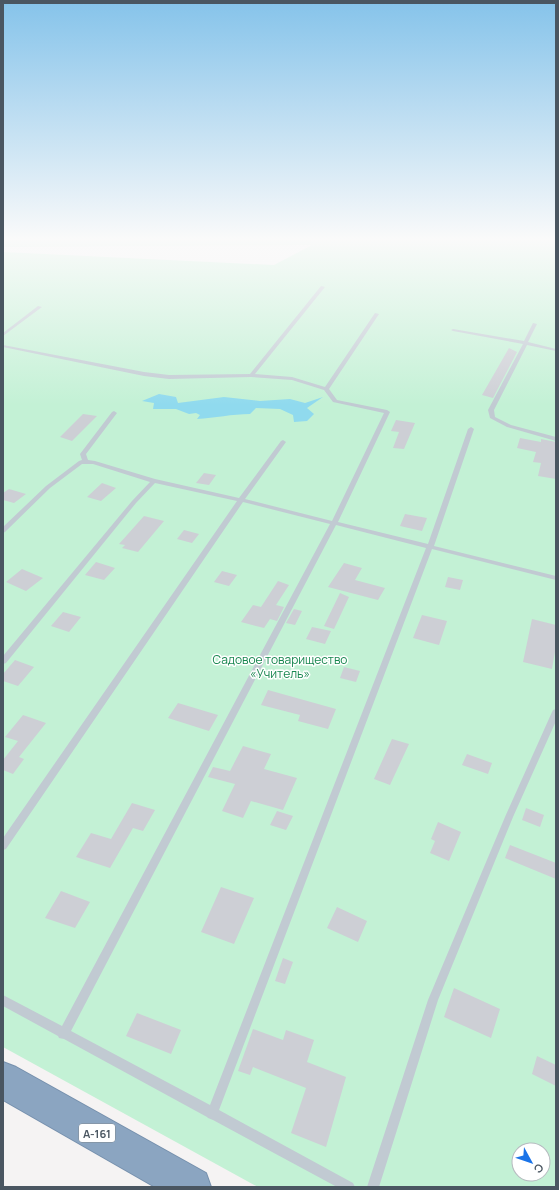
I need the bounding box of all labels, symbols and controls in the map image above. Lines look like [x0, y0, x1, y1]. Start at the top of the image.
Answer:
park label: Садовое товарищество «Учитель» [213, 651, 347, 682]
road number: А-161 [79, 1124, 115, 1142]
north arrow [511, 1142, 551, 1182]
text: С [531, 1161, 547, 1177]

